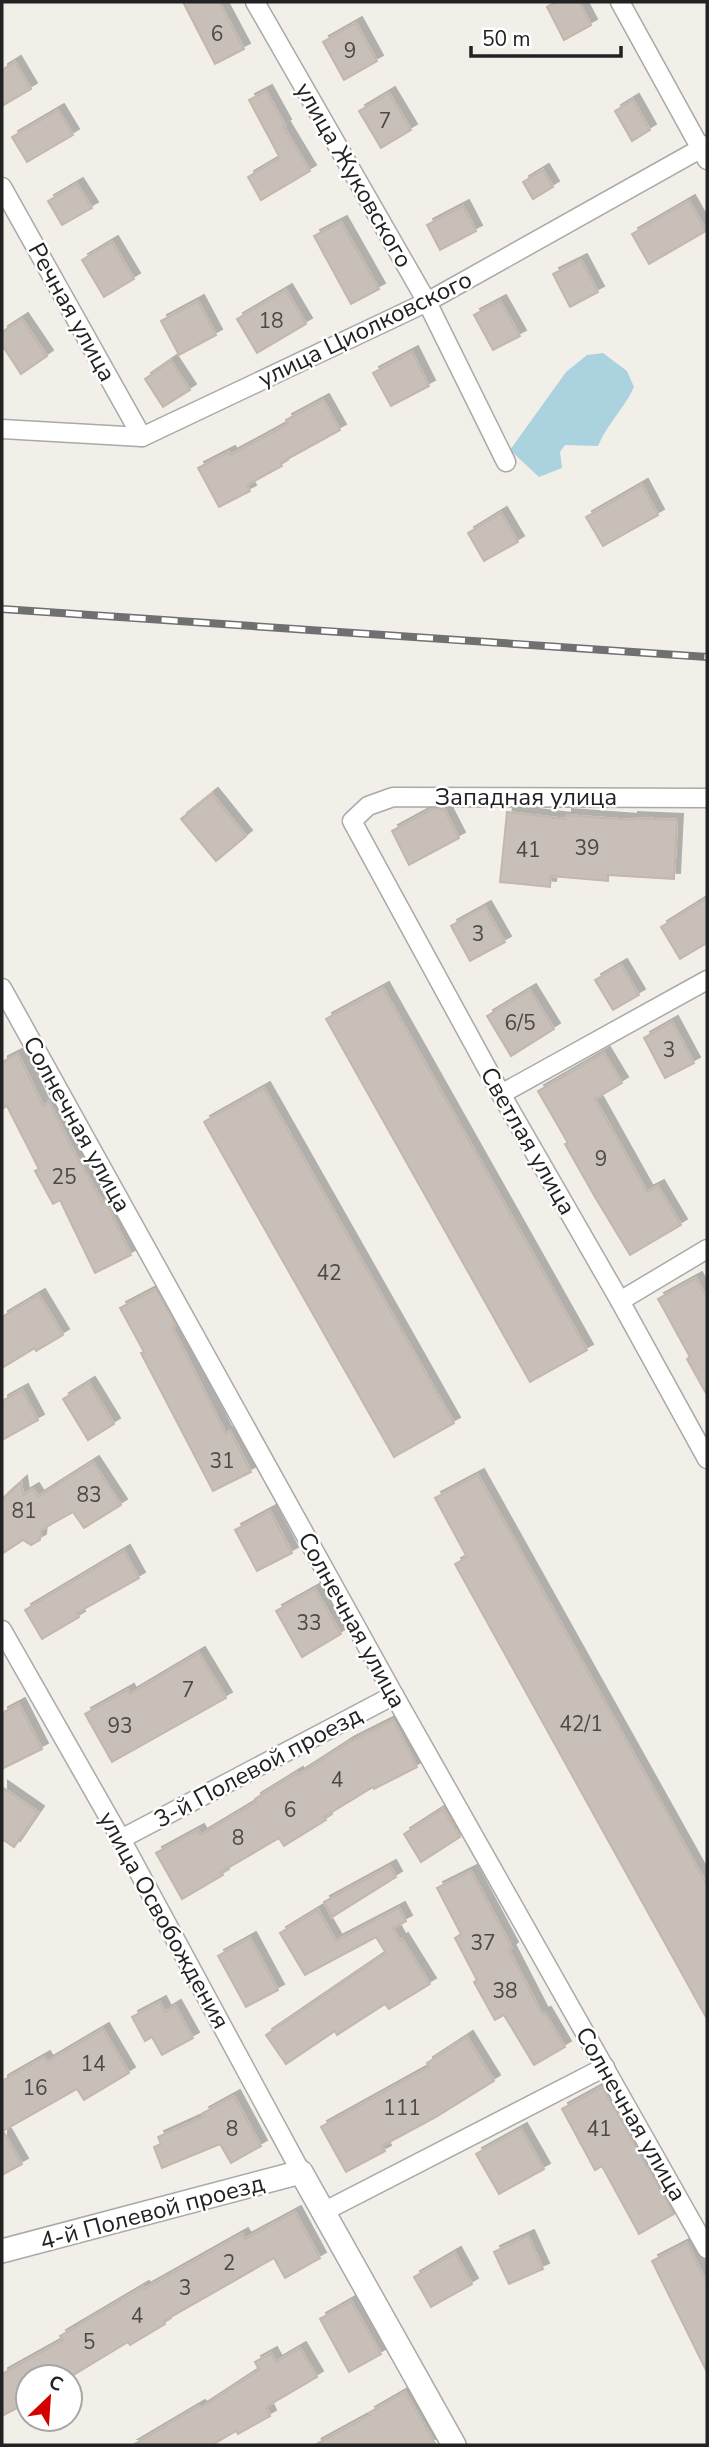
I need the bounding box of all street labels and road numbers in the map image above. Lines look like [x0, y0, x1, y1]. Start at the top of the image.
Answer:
street label: улица Жуковского [288, 76, 420, 274]
street label: Речная улица [21, 237, 123, 387]
street label: улица Циолковского [253, 263, 477, 395]
street label: Западная улица [435, 781, 617, 813]
street label: Солнечная улица [15, 1030, 139, 1218]
street label: Светлая улица [473, 1061, 583, 1221]
street label: Солнечная улица [290, 1526, 414, 1714]
street label: 3-й Полевой проезд [148, 1699, 368, 1835]
street label: улица Освобождения [91, 1806, 237, 2034]
street label: Солнечная улица [568, 2021, 694, 2207]
street label: 4-й Полевой проезд [36, 2167, 268, 2257]

